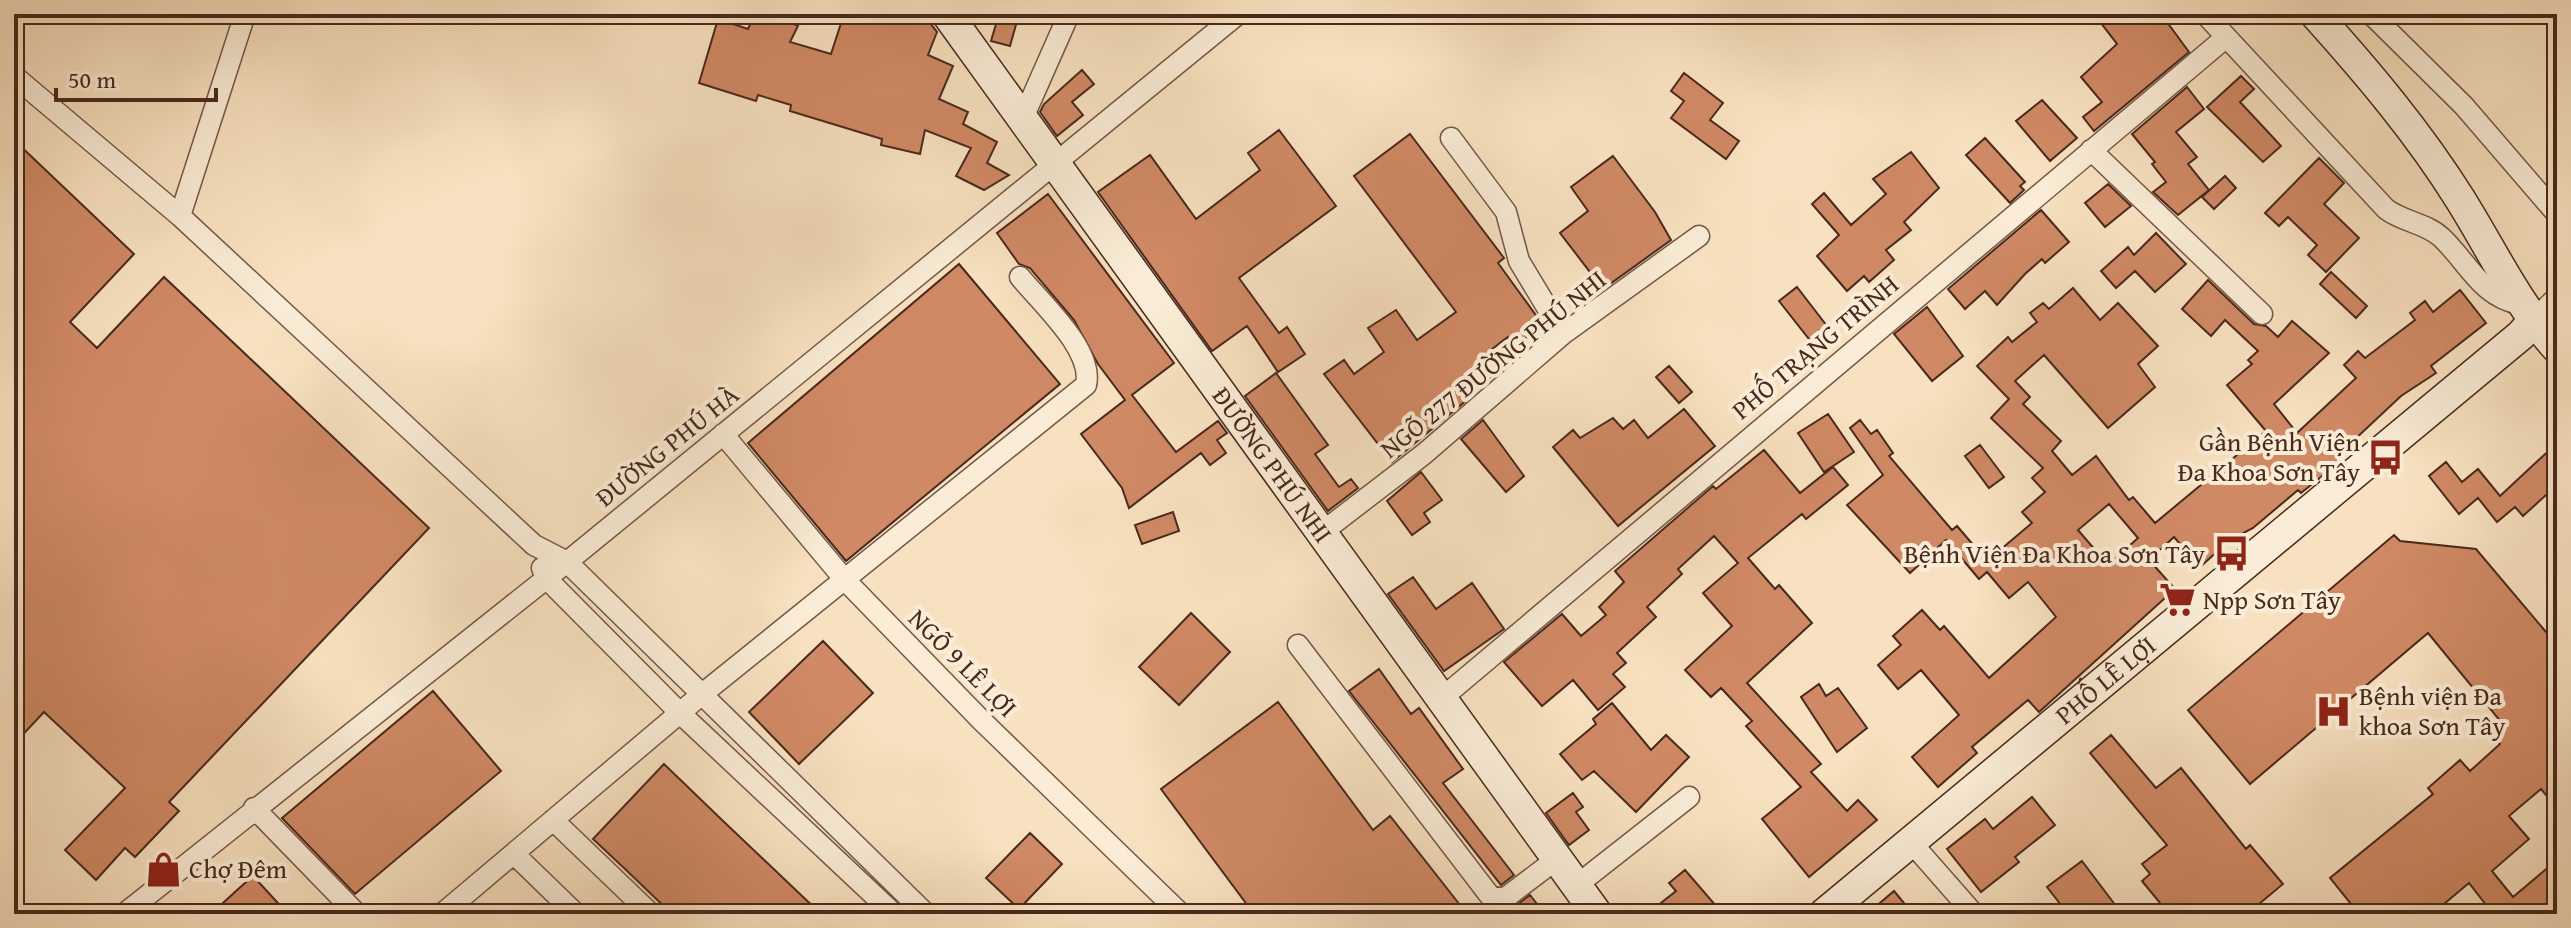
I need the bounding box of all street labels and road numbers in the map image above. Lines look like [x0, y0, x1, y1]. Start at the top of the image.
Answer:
street label: NGÕ 277 ĐƯỜNG PHÚ NHI [1371, 260, 1614, 467]
street label: PHỐ TRẠNG TRÌNH [1723, 265, 1907, 428]
street label: ĐƯỜNG PHÚ HÀ [586, 375, 747, 516]
street label: ĐƯỜNG PHÚ NHI [1203, 378, 1343, 551]
street label: NGÕ 9 LÊ LỢI [900, 599, 1027, 726]
street label: PHỐ LÊ LỢI [2046, 626, 2164, 733]

